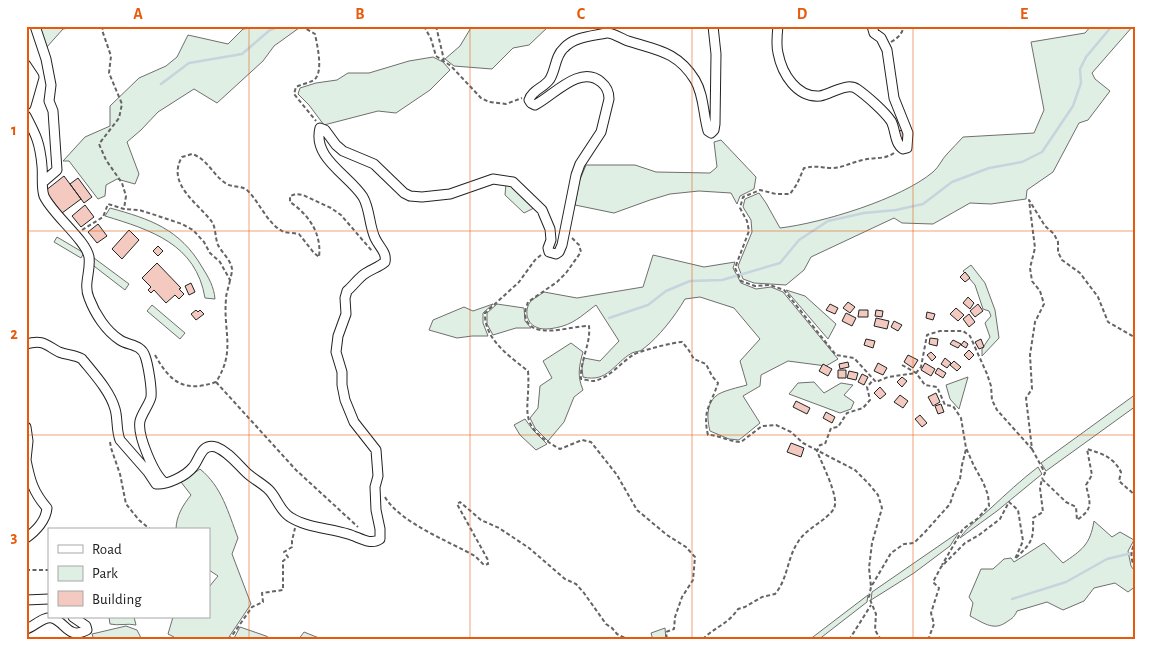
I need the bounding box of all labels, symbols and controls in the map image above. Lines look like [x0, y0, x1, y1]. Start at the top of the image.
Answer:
text: A [133, 6, 143, 22]
text: B [355, 6, 365, 22]
text: C [577, 6, 586, 22]
text: D [797, 6, 808, 22]
text: E [1020, 6, 1028, 22]
text: 1 [11, 122, 17, 138]
text: 2 [10, 326, 18, 342]
legend [48, 528, 210, 618]
text: 3 [11, 529, 18, 545]
text: Road [92, 542, 122, 557]
text: Park [92, 566, 118, 581]
text: Building [92, 592, 142, 607]

